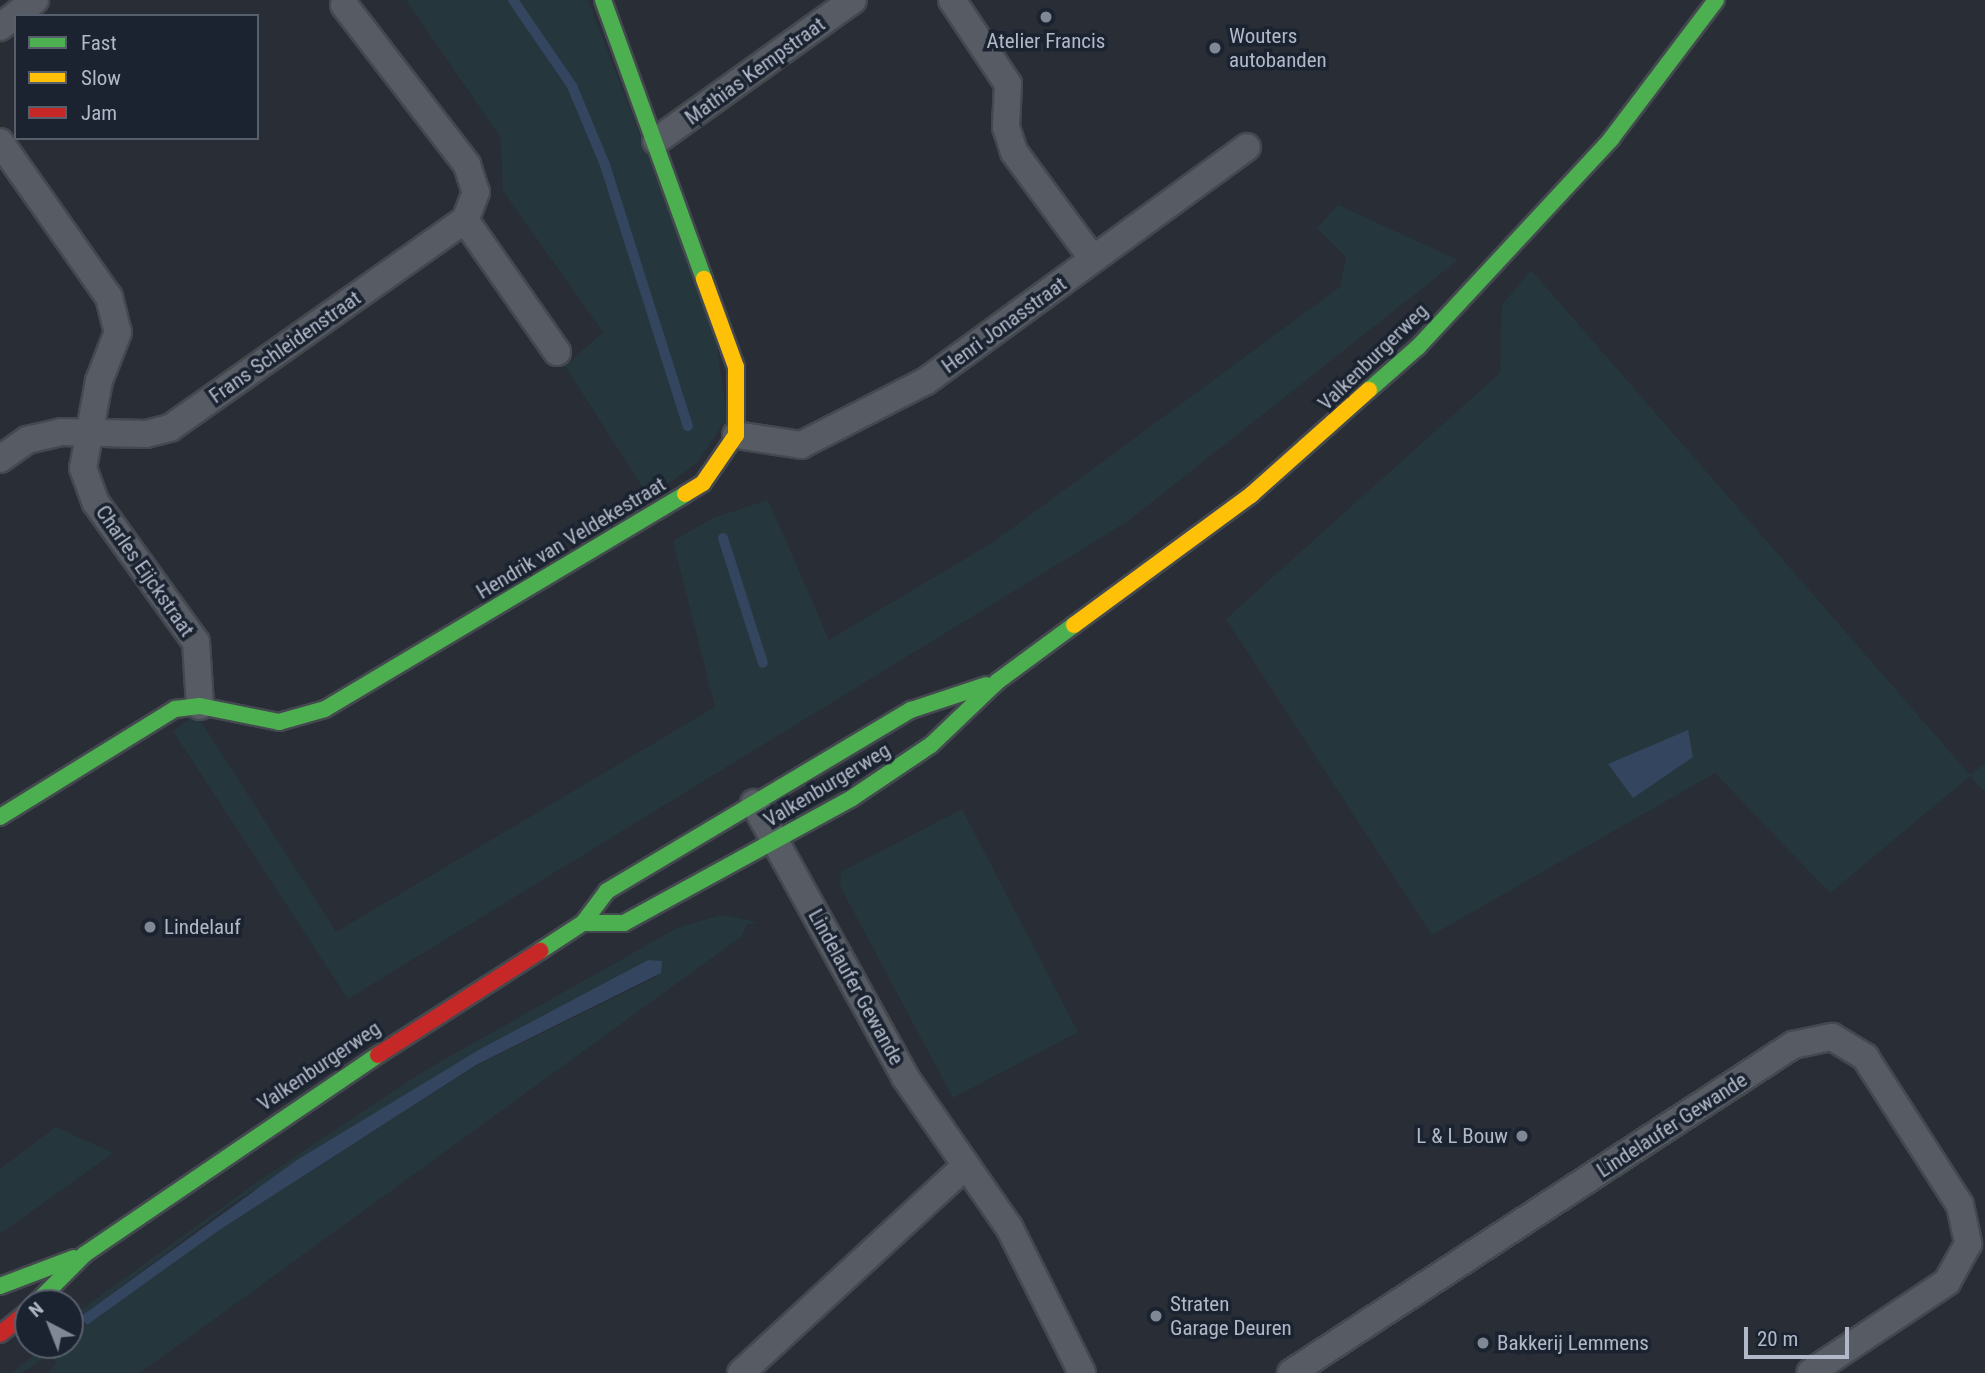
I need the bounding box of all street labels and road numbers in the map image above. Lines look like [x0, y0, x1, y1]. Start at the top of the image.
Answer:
street label: Mathias Kempstraat [680, 12, 830, 130]
street label: Henri Jonasstraat [937, 271, 1071, 379]
street label: Frans Schleidenstraat [204, 285, 366, 409]
street label: Valkenburgerweg [1313, 298, 1433, 416]
street label: Hendrik van Veldekestraat [472, 471, 670, 605]
street label: Charles Eijckstraat [90, 500, 200, 642]
street label: Valkenburgerweg [759, 737, 895, 833]
street label: Lindelaufer Gewande [803, 905, 909, 1069]
street label: Valkenburgerweg [253, 1016, 385, 1116]
street label: Lindelaufer Gewande [1592, 1067, 1752, 1183]

